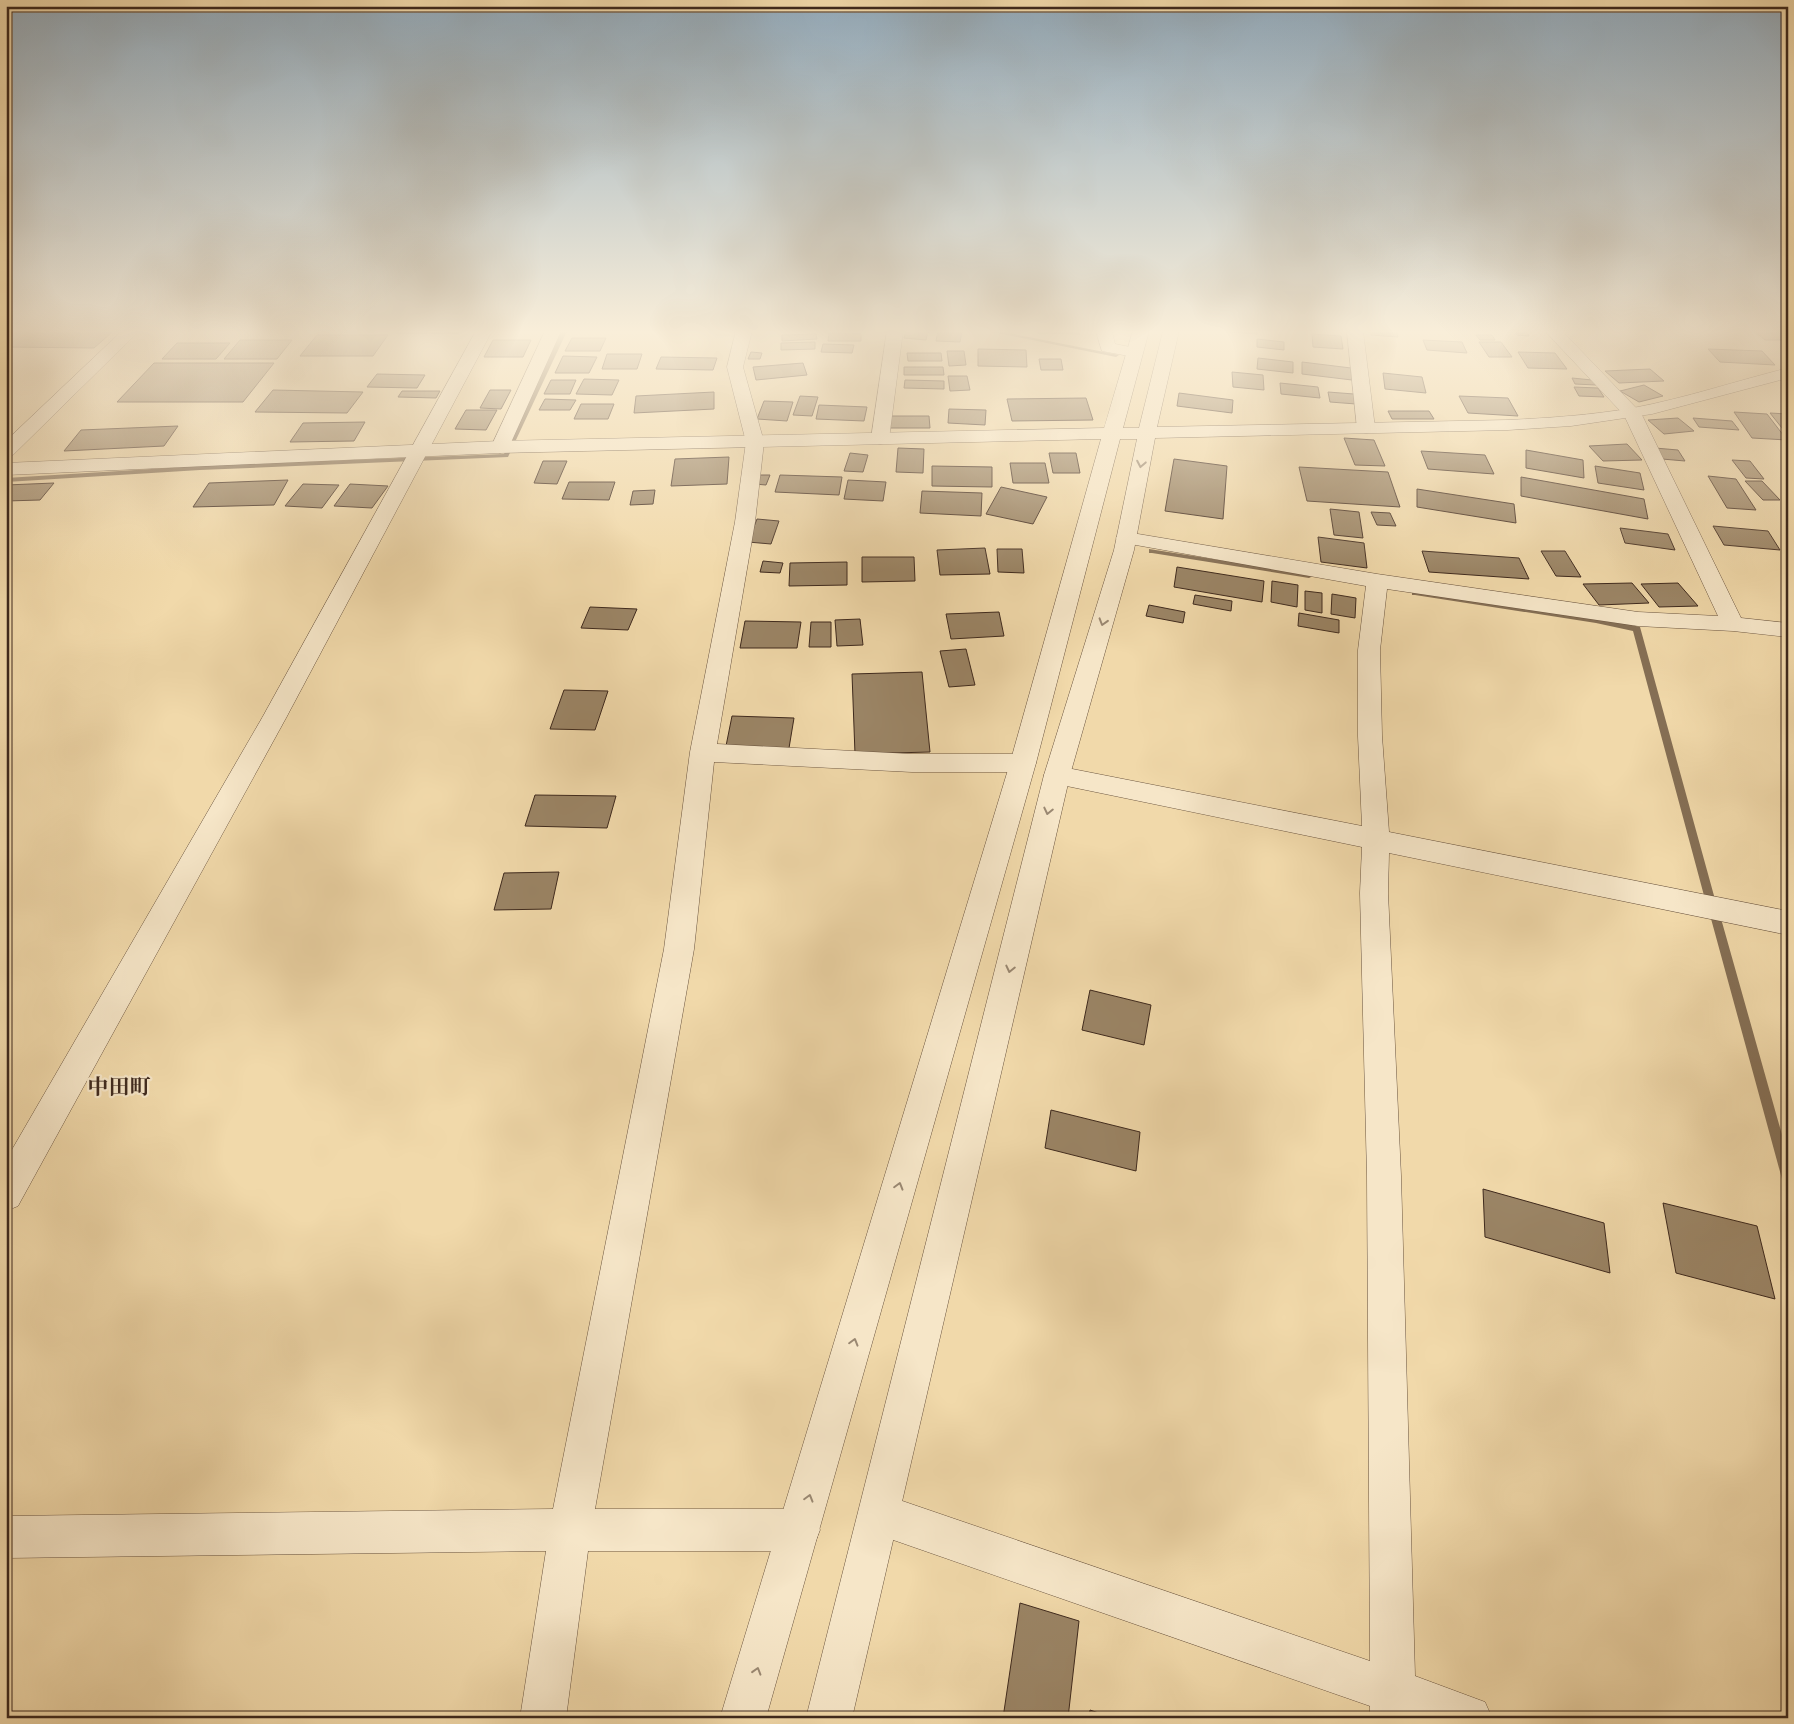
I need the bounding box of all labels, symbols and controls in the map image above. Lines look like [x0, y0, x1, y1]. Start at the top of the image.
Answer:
one-way arrow [1136, 459, 1146, 468]
one-way arrow [1098, 617, 1108, 625]
one-way arrow [1043, 807, 1054, 816]
one-way arrow [1005, 965, 1016, 974]
district label: 中田町 [88, 1074, 151, 1103]
one-way arrow [894, 1183, 904, 1191]
one-way arrow [848, 1339, 858, 1347]
one-way arrow [803, 1495, 813, 1503]
one-way arrow [752, 1667, 762, 1676]

